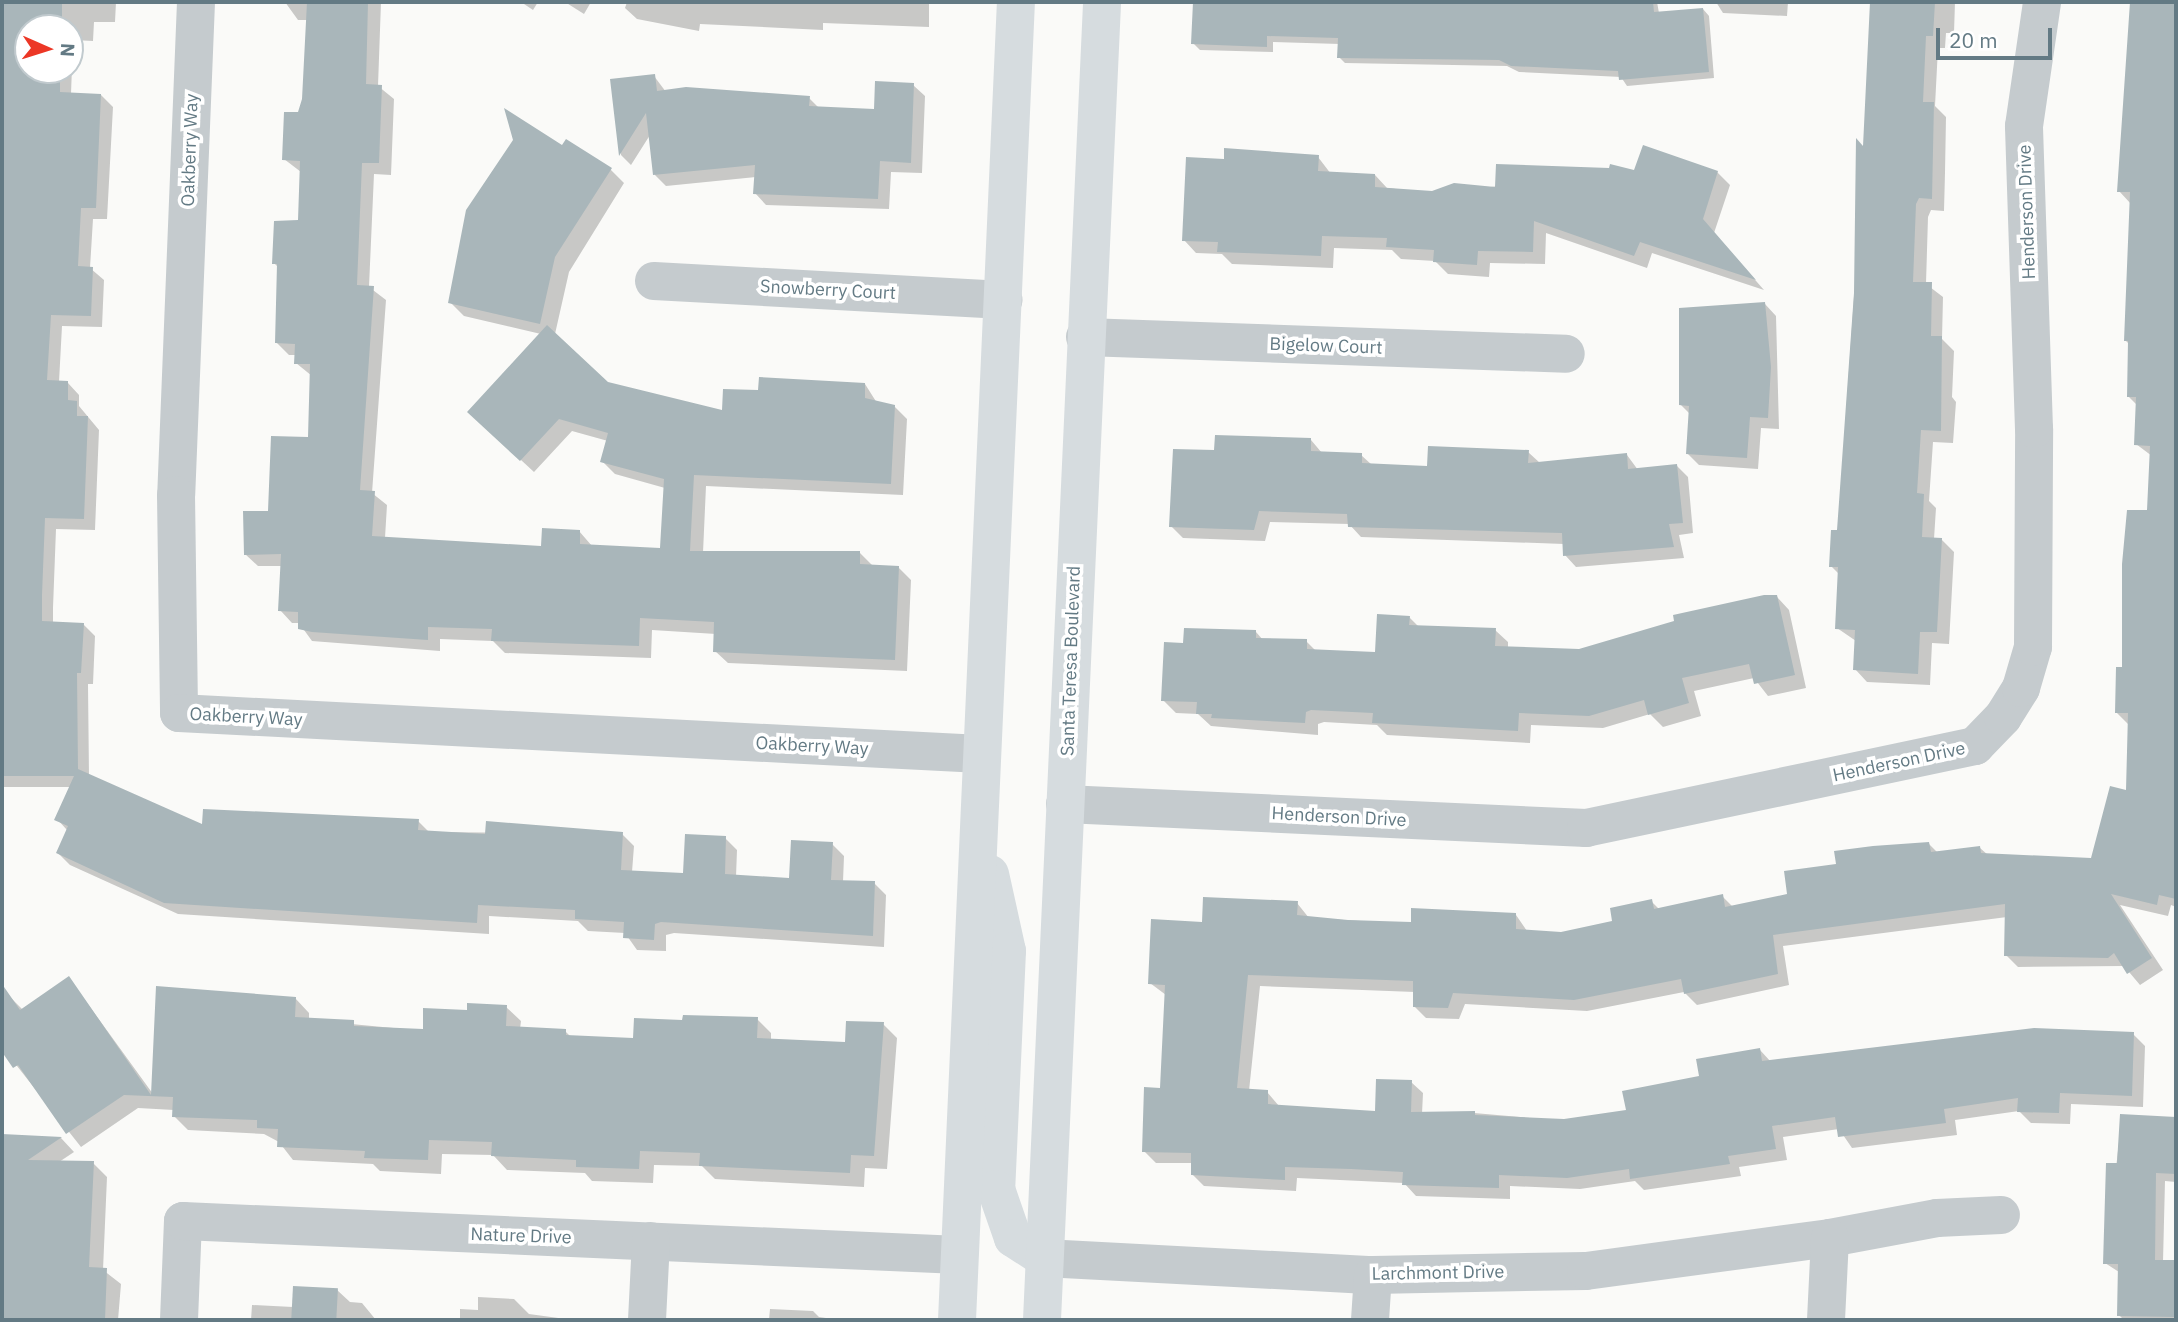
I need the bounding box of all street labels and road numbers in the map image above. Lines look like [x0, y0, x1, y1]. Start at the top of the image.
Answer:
street label: Oakberry Way [177, 93, 203, 207]
street label: Henderson Drive [2014, 144, 2040, 280]
street label: Snowberry Court [760, 276, 896, 304]
street label: Bigelow Court [1269, 333, 1383, 359]
street label: Santa Teresa Boulevard [1057, 565, 1085, 757]
street label: Oakberry Way [189, 703, 303, 731]
street label: Oakberry Way [755, 732, 869, 760]
street label: Henderson Drive [1831, 737, 1967, 787]
street label: Henderson Drive [1271, 803, 1407, 831]
street label: Nature Drive [470, 1223, 572, 1249]
street label: Larchmont Drive [1371, 1261, 1505, 1285]

